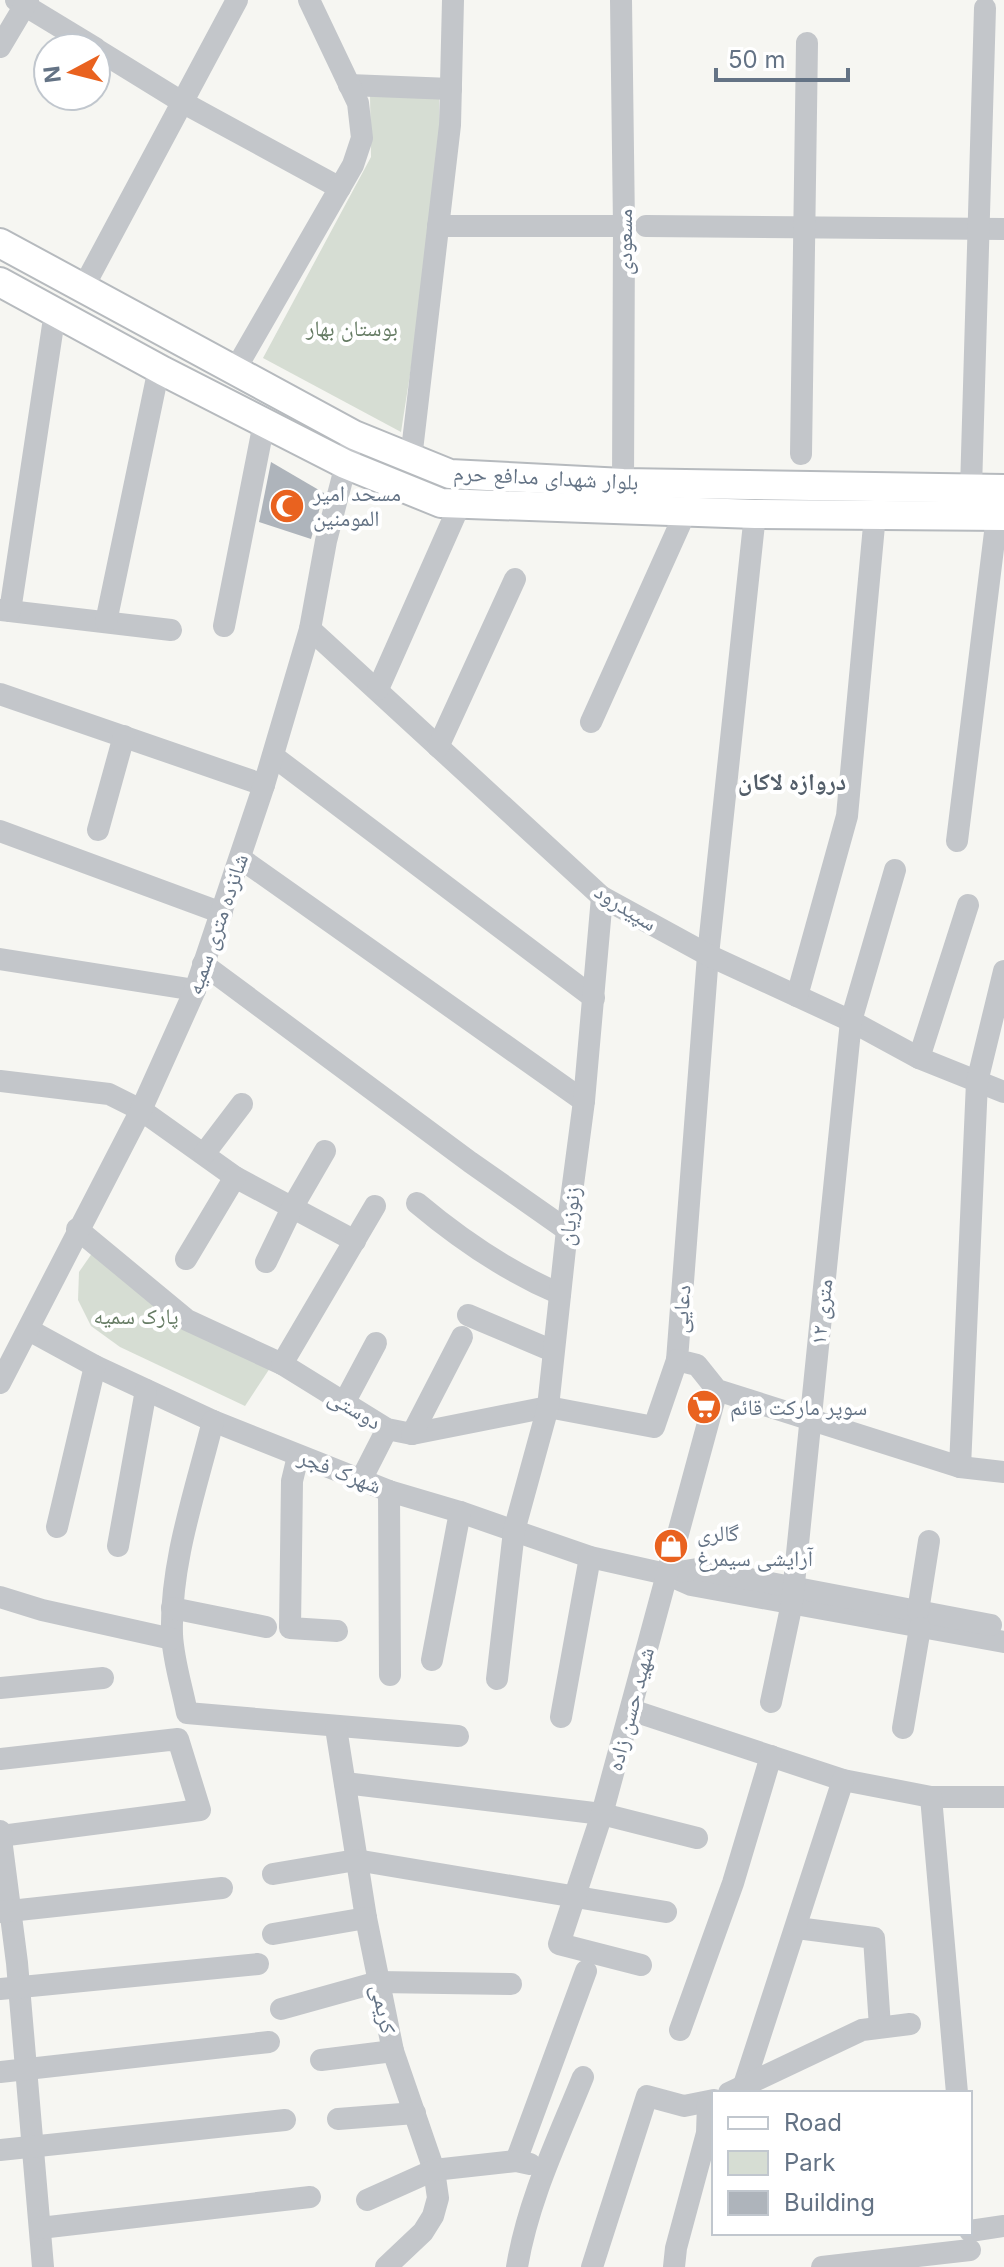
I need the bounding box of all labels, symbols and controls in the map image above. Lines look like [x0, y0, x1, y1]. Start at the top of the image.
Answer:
north arrow [32, 32, 112, 112]
scale bar [716, 32, 848, 82]
text: 50 m [728, 45, 786, 74]
text: N [38, 65, 66, 84]
street label: مسعودی [611, 209, 638, 275]
park label: بوستان بهار [305, 315, 398, 342]
street label: بلوار شهدای مدافع حرم [453, 459, 639, 497]
place label: مسحد امیر المومنین [312, 480, 401, 532]
mosque icon: مسحد امیر المومنین [268, 487, 306, 525]
district label: دروازه لاکان [738, 767, 846, 796]
street label: شانزده متری سمیه [181, 850, 254, 998]
street label: سپیدرود [589, 878, 662, 937]
street label: زنوزیان [552, 1185, 587, 1247]
street label: ۱۲ متری [805, 1278, 838, 1346]
street label: دعایی [666, 1284, 697, 1334]
park label: پارک سمیه [93, 1303, 179, 1330]
street label: دوستی [323, 1383, 386, 1436]
supermarket icon: سوپر مارکت قائم [685, 1388, 723, 1426]
place label: سوپر مارکت قائم [730, 1394, 867, 1422]
street label: شهرک فجر [294, 1443, 385, 1499]
place label: گالری آرایشی سیمرغ [697, 1520, 813, 1572]
shop icon: گالری آرایشی سیمرغ [652, 1527, 690, 1565]
street label: شهید حسن زاده [601, 1644, 660, 1774]
street label: کریمی [365, 1982, 402, 2036]
legend [712, 2091, 972, 2235]
text: Road [784, 2108, 842, 2137]
text: Park [784, 2148, 835, 2177]
text: Building [784, 2188, 875, 2217]

